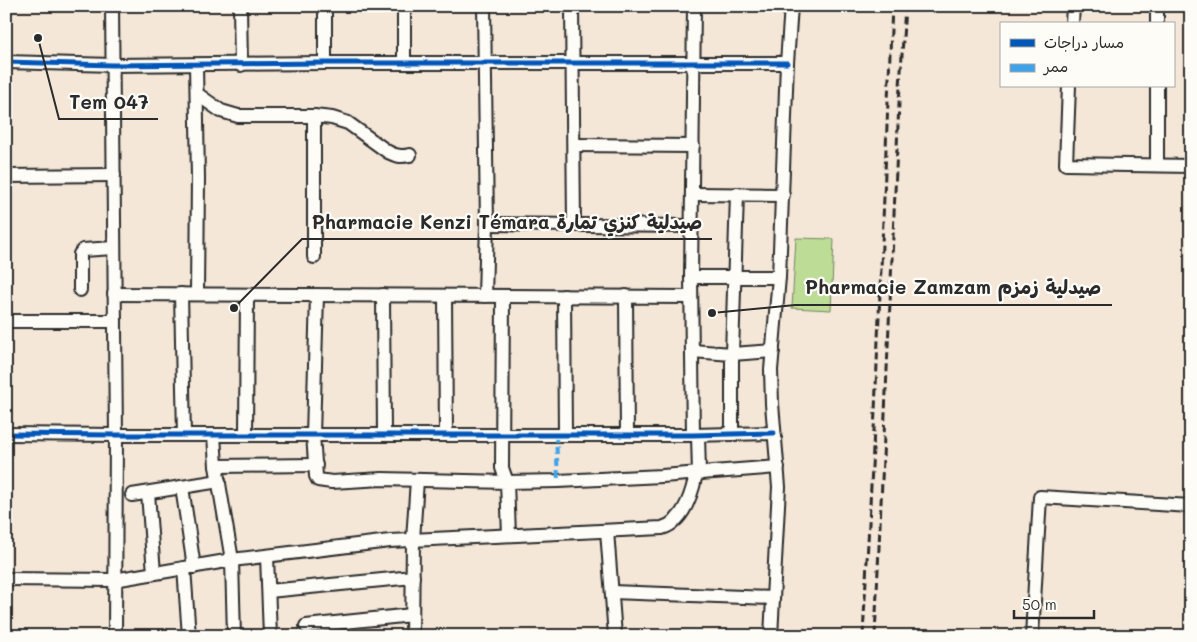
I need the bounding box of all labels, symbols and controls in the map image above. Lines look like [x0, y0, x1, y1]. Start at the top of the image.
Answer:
legend [1000, 22, 1174, 88]
text: مسار دراجات [1044, 32, 1124, 52]
text: ممر [1042, 56, 1068, 76]
callout: Tem 047 [59, 85, 158, 119]
text: Tem 047 [69, 89, 149, 114]
callout: Pharmacie Kenzi Témara صيدلية كنزي تمارة [302, 205, 712, 239]
text: Pharmacie Kenzi Témara صيدلية كنزي تمارة [312, 209, 702, 237]
callout: Pharmacie Zamzam صيدلية زمزم [795, 271, 1112, 305]
text: Pharmacie Zamzam صيدلية زمزم [805, 274, 1101, 302]
scale bar [1014, 587, 1094, 619]
text: 50 m [1022, 594, 1057, 614]

